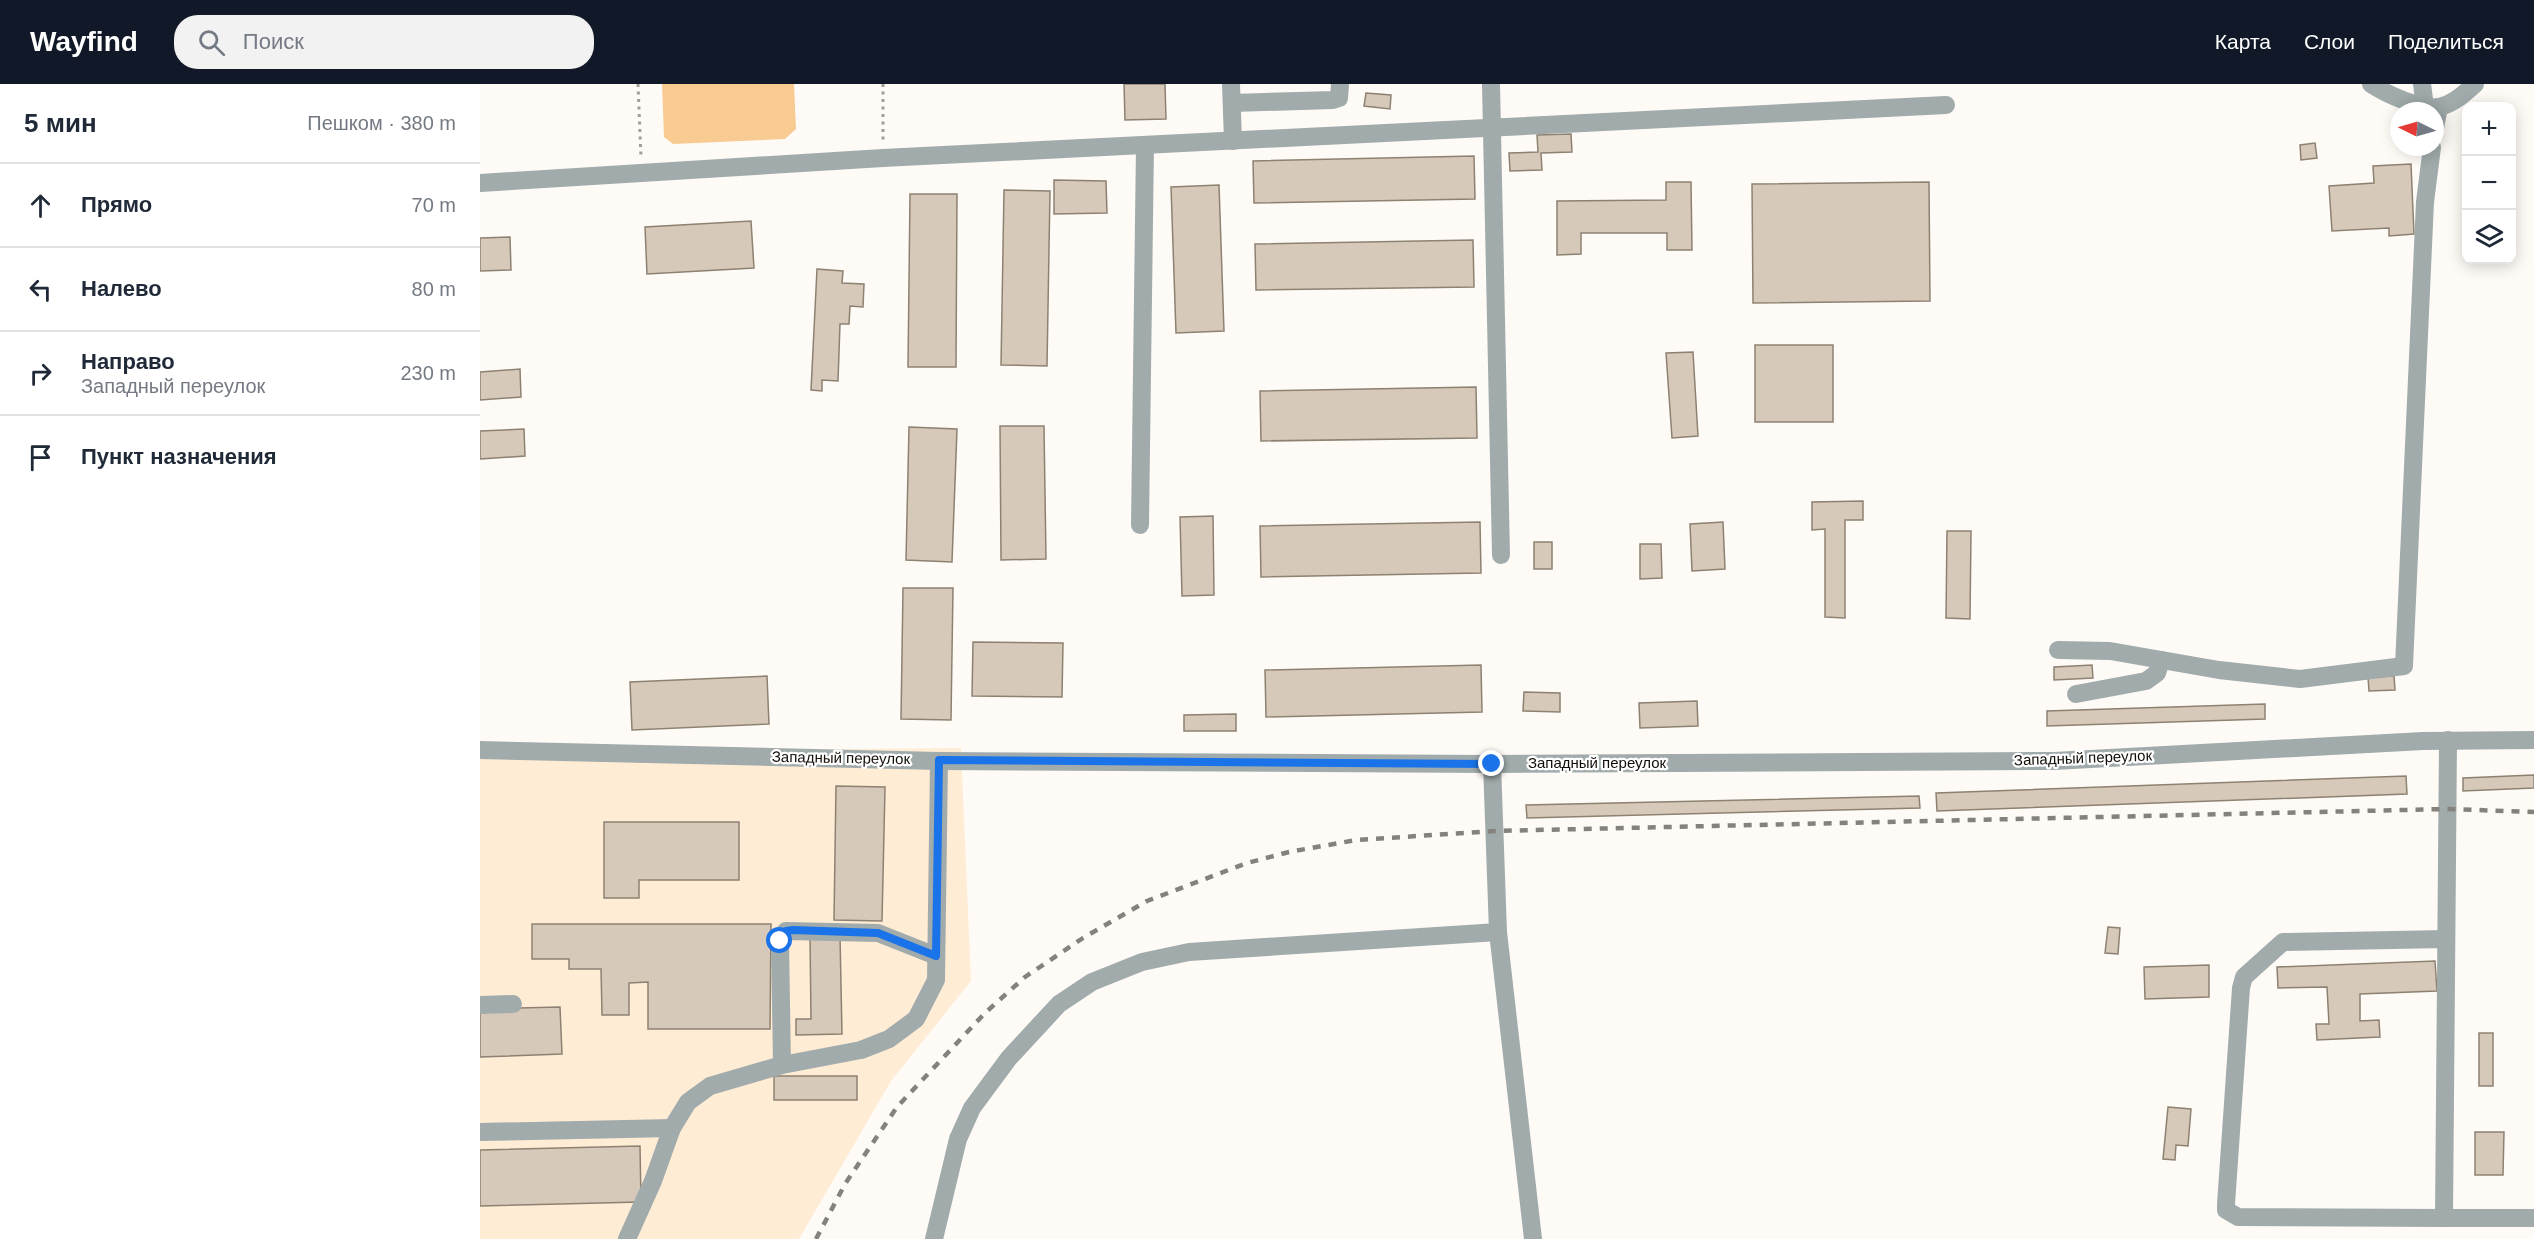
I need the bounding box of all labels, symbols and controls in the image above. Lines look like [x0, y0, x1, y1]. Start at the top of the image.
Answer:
search box [174, 15, 594, 69]
text: Wayfind [30, 26, 138, 57]
icon: search [195, 26, 228, 59]
text: Поиск [243, 29, 304, 54]
text: Карта [2215, 30, 2271, 53]
text: Слои [2304, 30, 2355, 53]
text: Поделиться [2388, 30, 2504, 53]
north arrow [2390, 102, 2444, 156]
map controls [2462, 102, 2516, 264]
button: + [2462, 102, 2516, 156]
text: 5 мин [24, 108, 97, 138]
text: Пешком · 380 m [307, 112, 456, 134]
button: − [2462, 156, 2516, 210]
icon: ahead [24, 189, 57, 222]
text: Прямо [81, 192, 152, 217]
text: 70 m [412, 194, 456, 216]
button: layers [2462, 210, 2516, 264]
icon: left [24, 273, 57, 306]
text: Налево [81, 276, 162, 301]
text: 80 m [412, 278, 456, 300]
text: Направо [81, 349, 175, 374]
icon: right [24, 357, 57, 390]
text: 230 m [400, 362, 456, 384]
text: Западный переулок [81, 375, 265, 397]
icon: arrive [24, 441, 57, 474]
text: Пункт назначения [81, 444, 277, 469]
street label: Западный переулок [2014, 747, 2153, 768]
street label: Западный переулок [772, 748, 911, 767]
route end [1478, 750, 1504, 776]
street label: Западный переулок [1528, 754, 1667, 771]
route start [766, 927, 792, 953]

